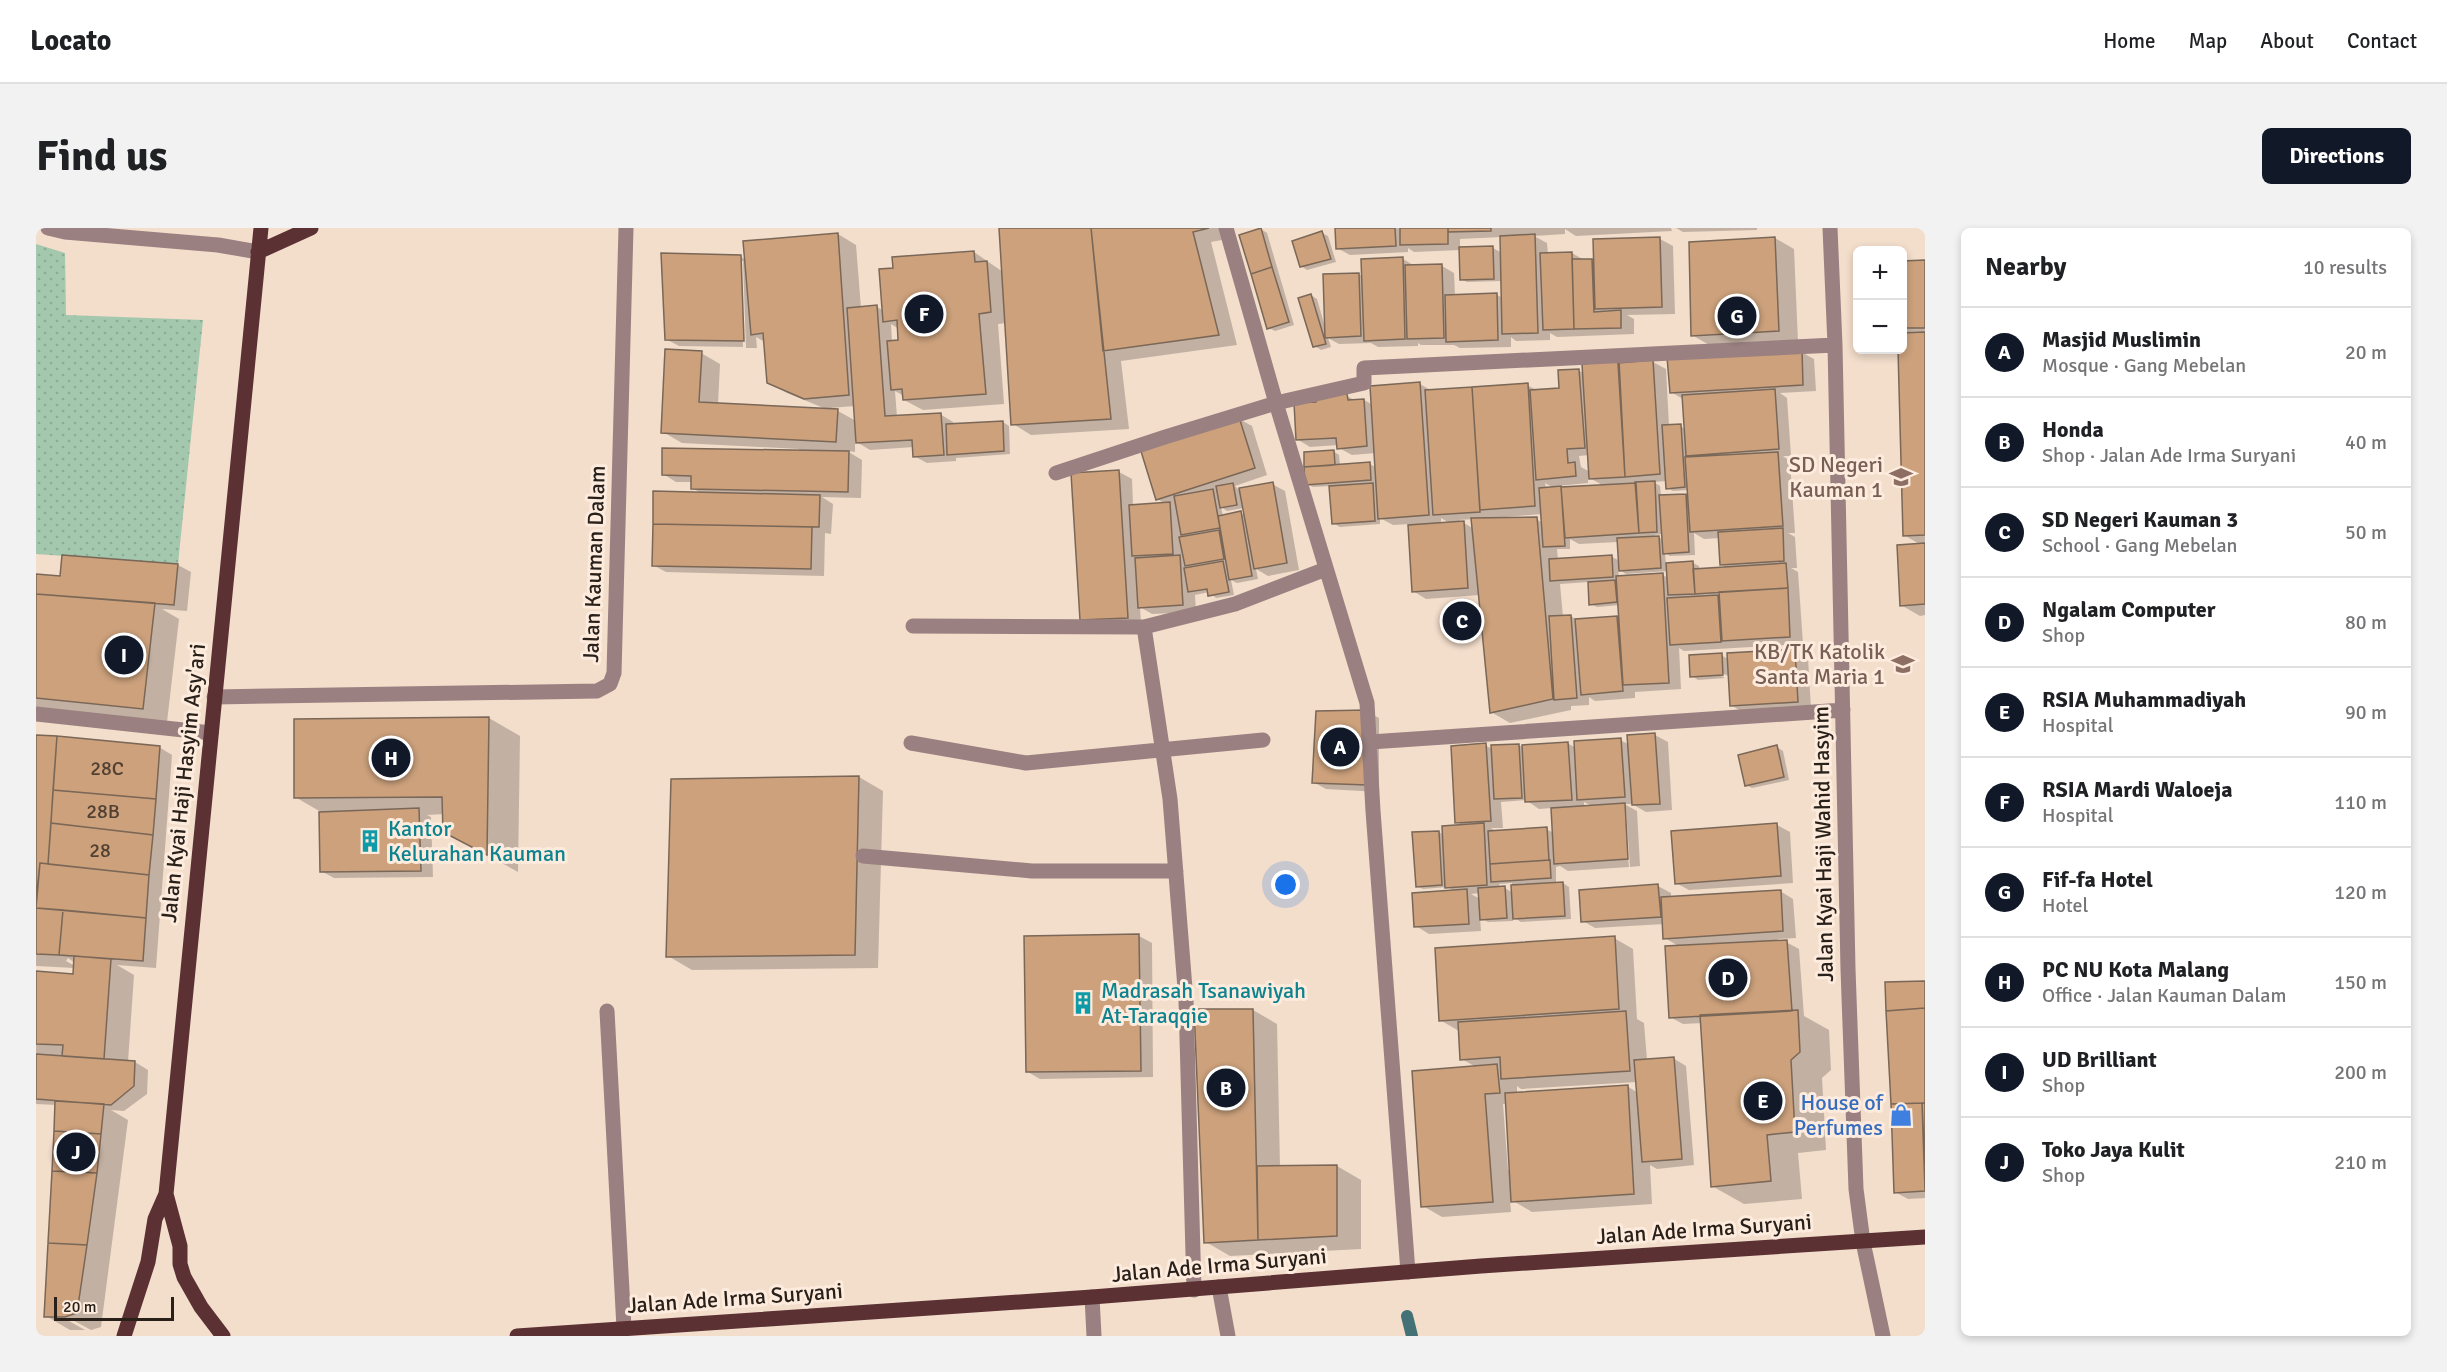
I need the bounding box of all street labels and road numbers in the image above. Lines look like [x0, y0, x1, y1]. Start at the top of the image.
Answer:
street label: Jalan Kauman Dalam [577, 465, 611, 663]
street label: Jalan Kyai Haji Hasyim Asy'ari [155, 642, 211, 924]
street label: Jalan Kyai Haji Wahid Hasyim [1807, 706, 1839, 982]
street label: Jalan Ade Irma Suryani [1595, 1208, 1813, 1250]
street label: Jalan Ade Irma Suryani [1110, 1242, 1328, 1288]
street label: Jalan Ade Irma Suryani [626, 1277, 844, 1319]

